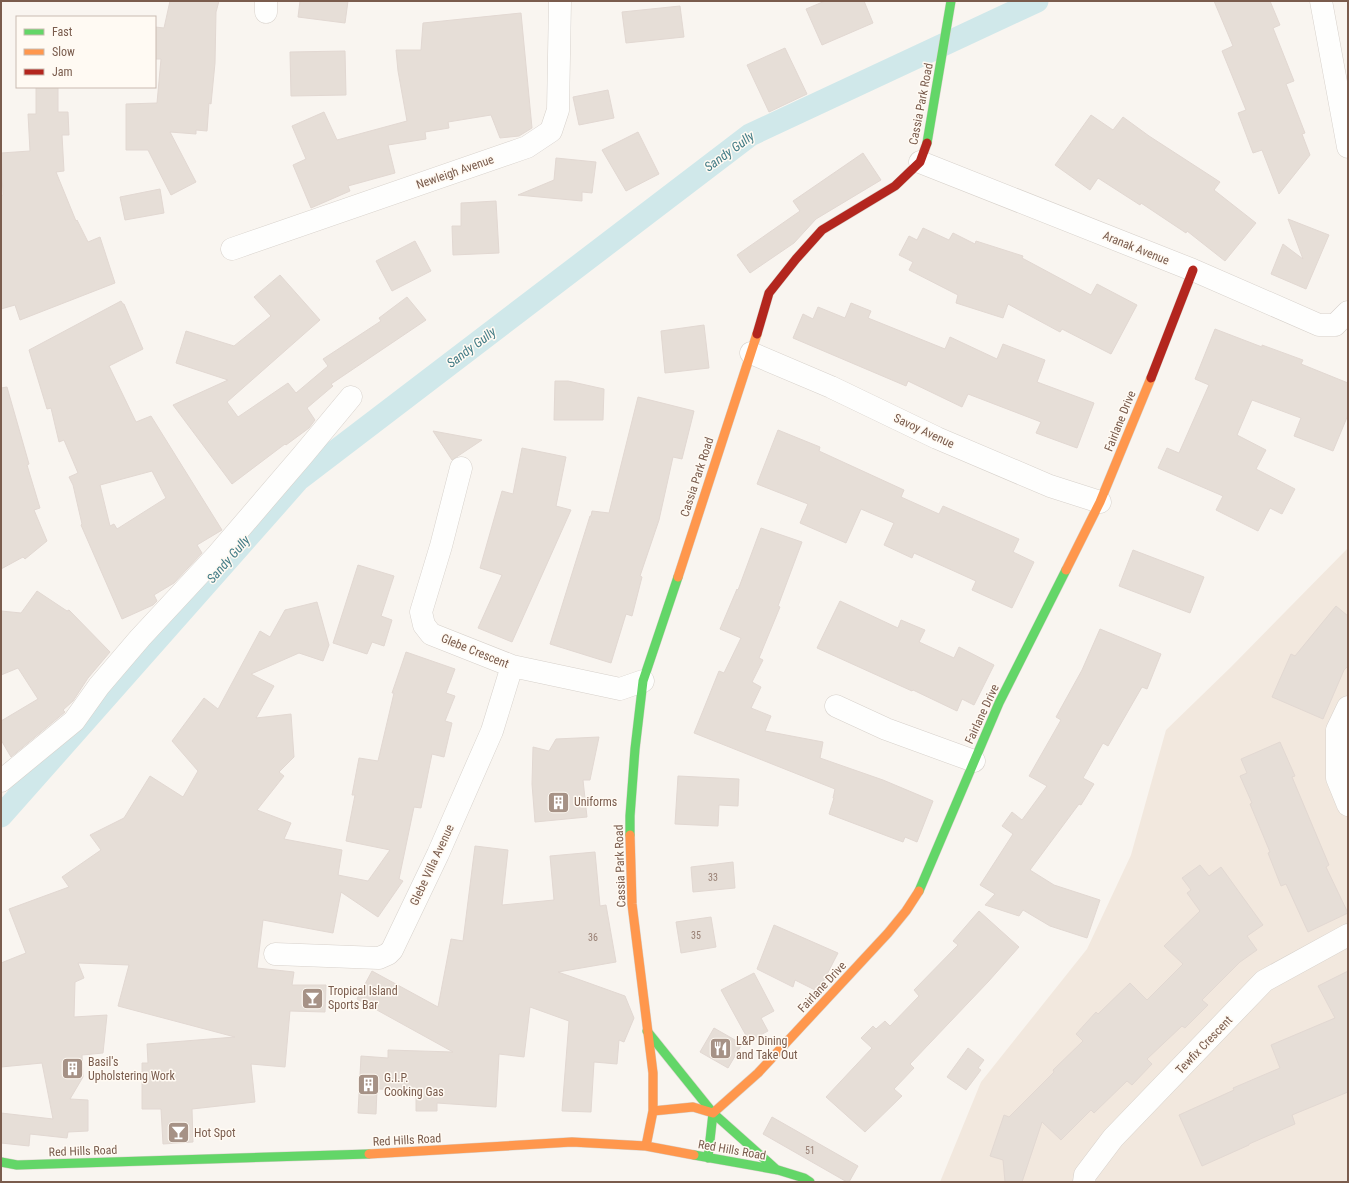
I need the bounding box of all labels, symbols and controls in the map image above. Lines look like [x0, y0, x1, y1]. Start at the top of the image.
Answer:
legend [16, 16, 156, 88]
text: Fast [52, 25, 73, 39]
text: Slow [52, 45, 75, 59]
street label: Cassia Park Road [906, 62, 936, 146]
text: Jam [52, 65, 73, 79]
water label: Sandy Gully [702, 128, 758, 174]
street label: Newleigh Avenue [414, 152, 496, 192]
street label: Aranak Avenue [1101, 228, 1172, 268]
water label: Sandy Gully [444, 324, 499, 371]
street label: Fairlane Drive [1101, 388, 1139, 453]
street label: Savoy Avenue [892, 411, 957, 451]
street label: Cassia Park Road [678, 435, 716, 519]
water label: Sandy Gully [204, 532, 253, 586]
street label: Glebe Crescent [439, 631, 511, 671]
street label: Fairlane Drive [962, 682, 1002, 746]
building icon: Uniforms [546, 789, 572, 815]
place label: Uniforms [574, 795, 617, 809]
street label: Glebe Villa Avenue [407, 822, 457, 908]
street label: Cassia Park Road [612, 824, 628, 908]
house number: 33 [708, 872, 718, 883]
house number: 35 [691, 930, 701, 941]
house number: 36 [588, 932, 598, 943]
street label: Fairlane Drive [795, 958, 849, 1015]
place label: Tropical Island Sports Bar [328, 984, 398, 1012]
bar icon: Tropical Island Sports Bar [300, 985, 326, 1011]
street label: Tewfix Crescent [1173, 1013, 1235, 1077]
place label: L&P Dining and Take Out [736, 1034, 798, 1062]
restaurant icon: L&P Dining and Take Out [708, 1035, 734, 1061]
place label: Basil's Upholstering Work [88, 1055, 175, 1083]
building icon: Basil's Upholstering Work [59, 1056, 85, 1082]
place label: G.I.P. Cooking Gas [384, 1071, 444, 1099]
building icon: G.I.P. Cooking Gas [355, 1072, 381, 1098]
bar icon: Hot Spot [165, 1120, 191, 1146]
place label: Hot Spot [194, 1126, 236, 1140]
street label: Red Hills Road [372, 1131, 442, 1149]
street label: Red Hills Road [697, 1137, 767, 1163]
street label: Red Hills Road [48, 1143, 118, 1159]
house number: 51 [805, 1145, 815, 1156]

